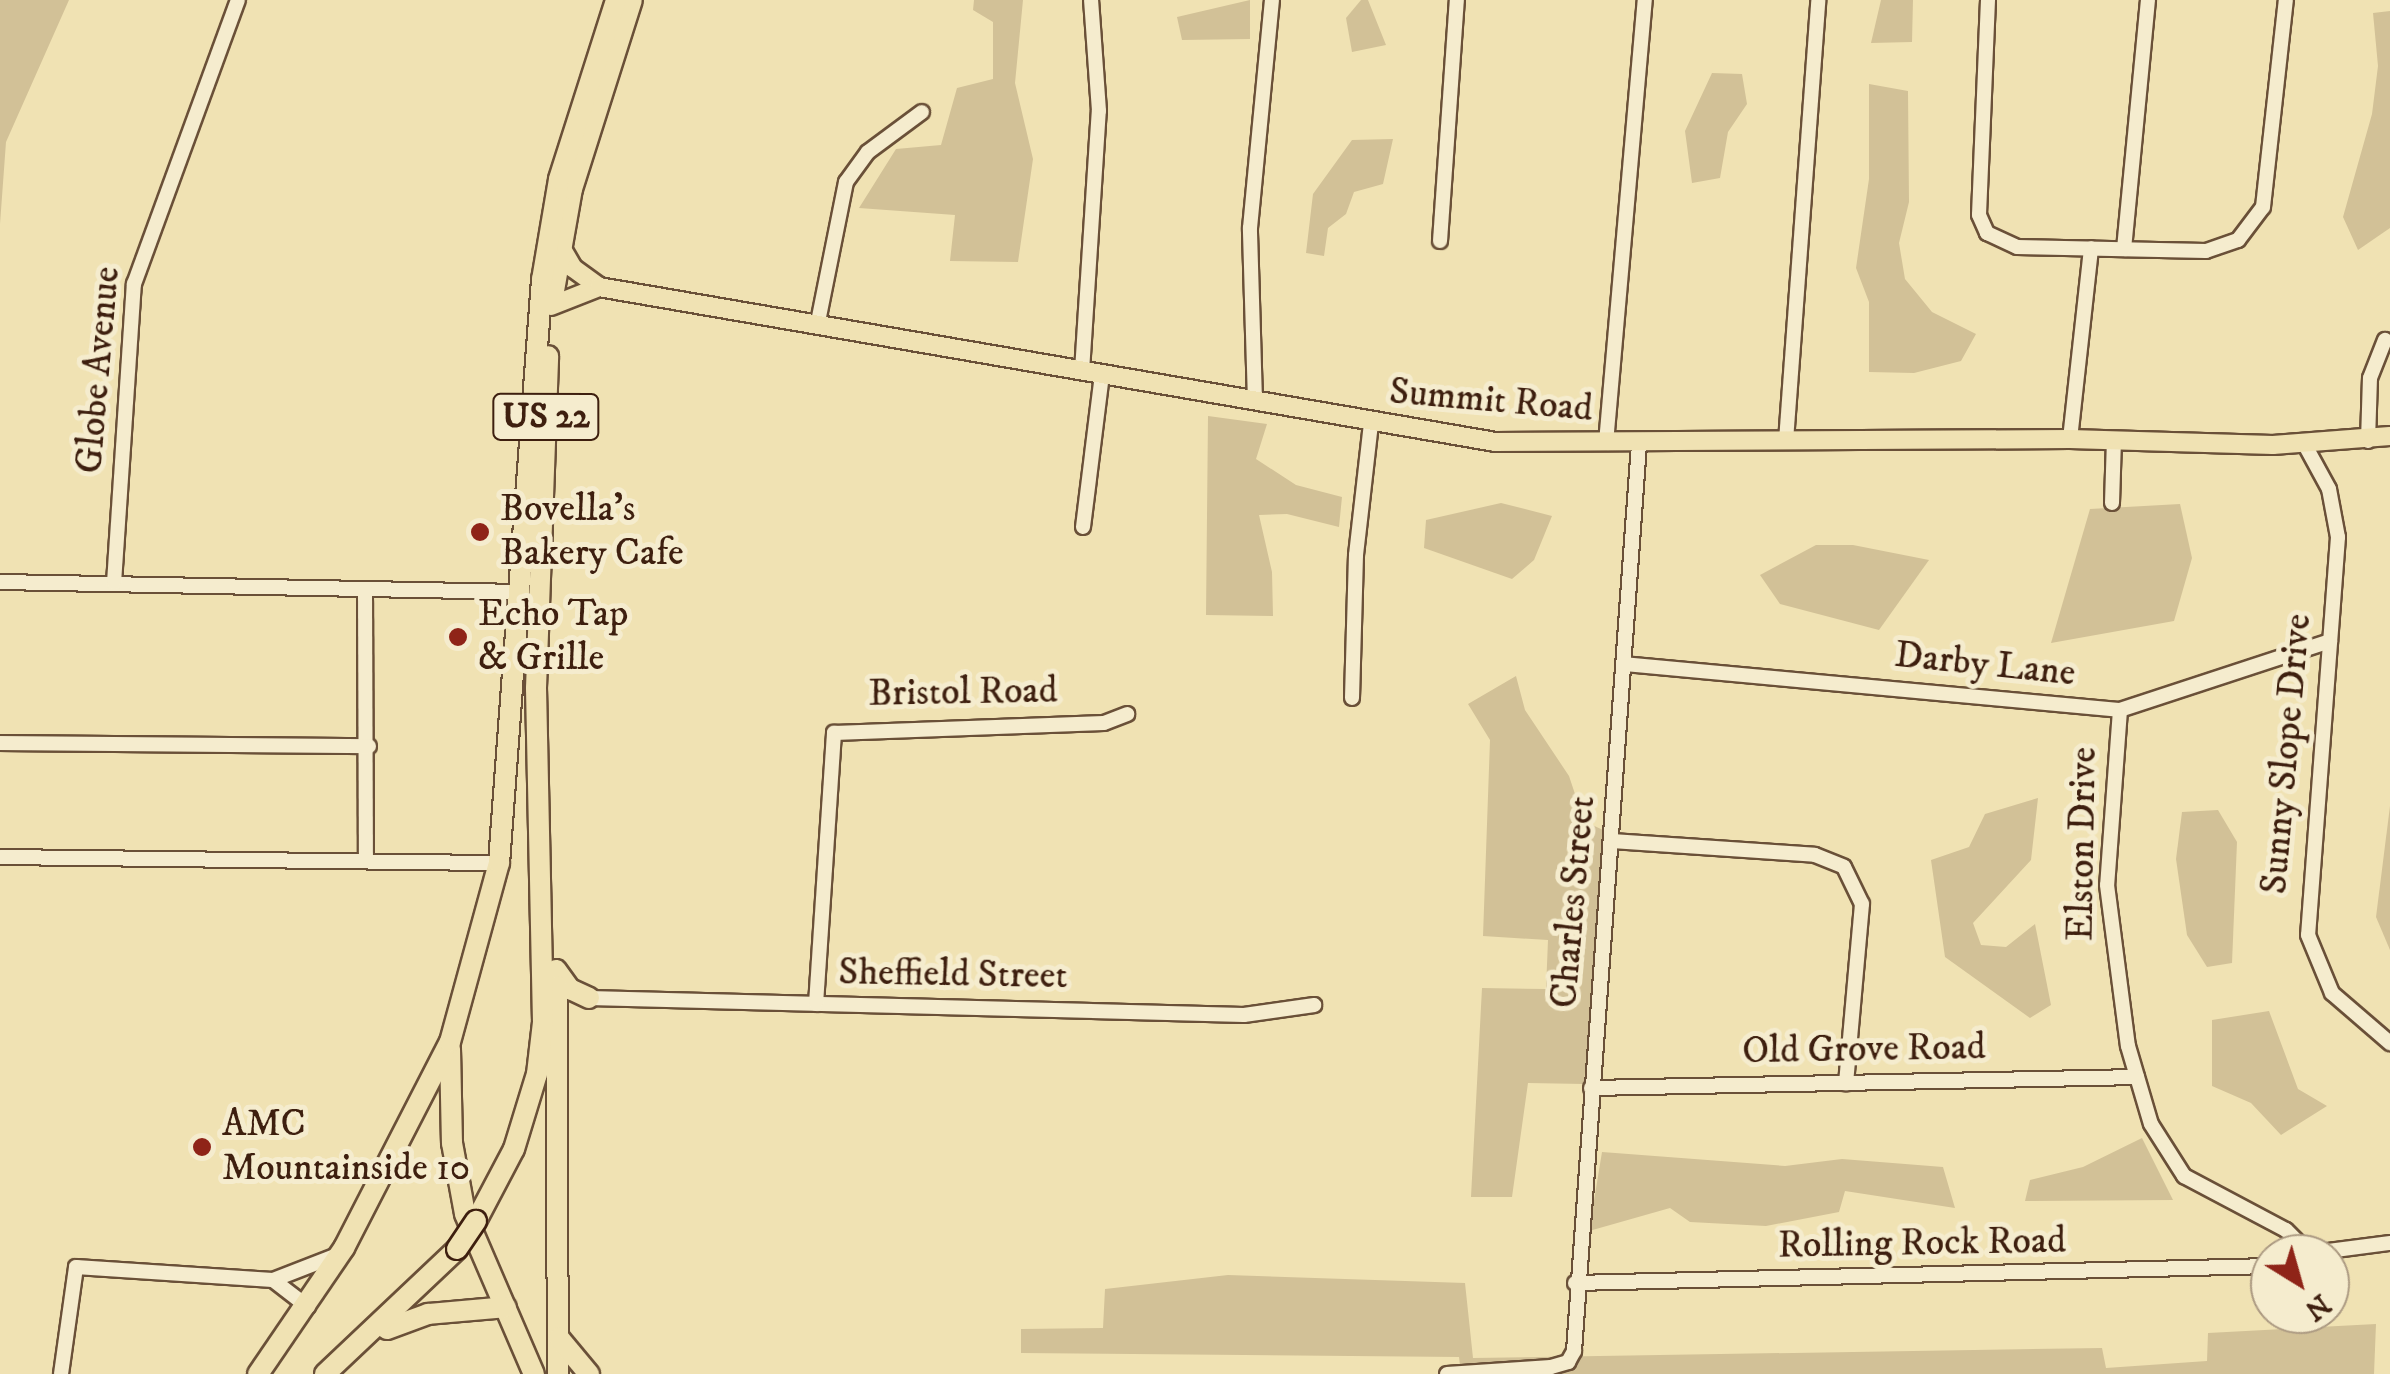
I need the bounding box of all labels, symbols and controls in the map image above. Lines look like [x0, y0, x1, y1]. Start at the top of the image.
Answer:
street label: Globe Avenue [67, 265, 131, 475]
street label: Summit Road [1387, 369, 1595, 433]
road number: US 22 [491, 387, 601, 447]
place label: Bovella's Bakery Cafe [500, 487, 684, 576]
marker: Bovella's Bakery Cafe [469, 521, 491, 543]
place label: Echo Tap & Grille [478, 592, 628, 682]
street label: Sunny Slope Drive [2252, 612, 2322, 896]
marker: Echo Tap & Grille [447, 626, 469, 648]
street label: Darby Lane [1892, 633, 2078, 697]
street label: Bristol Road [868, 669, 1058, 717]
street label: Elston Drive [2059, 746, 2107, 942]
street label: Charles Street [1542, 794, 1606, 1010]
street label: Sheffield Street [838, 950, 1068, 1000]
street label: Old Grove Road [1742, 1025, 1986, 1075]
place label: AMC Mountainside 10 [222, 1102, 470, 1192]
marker: AMC Mountainside 10 [191, 1136, 213, 1158]
street label: Rolling Rock Road [1778, 1219, 2066, 1269]
north arrow [2250, 1234, 2350, 1334]
text: N [2297, 1286, 2337, 1328]

